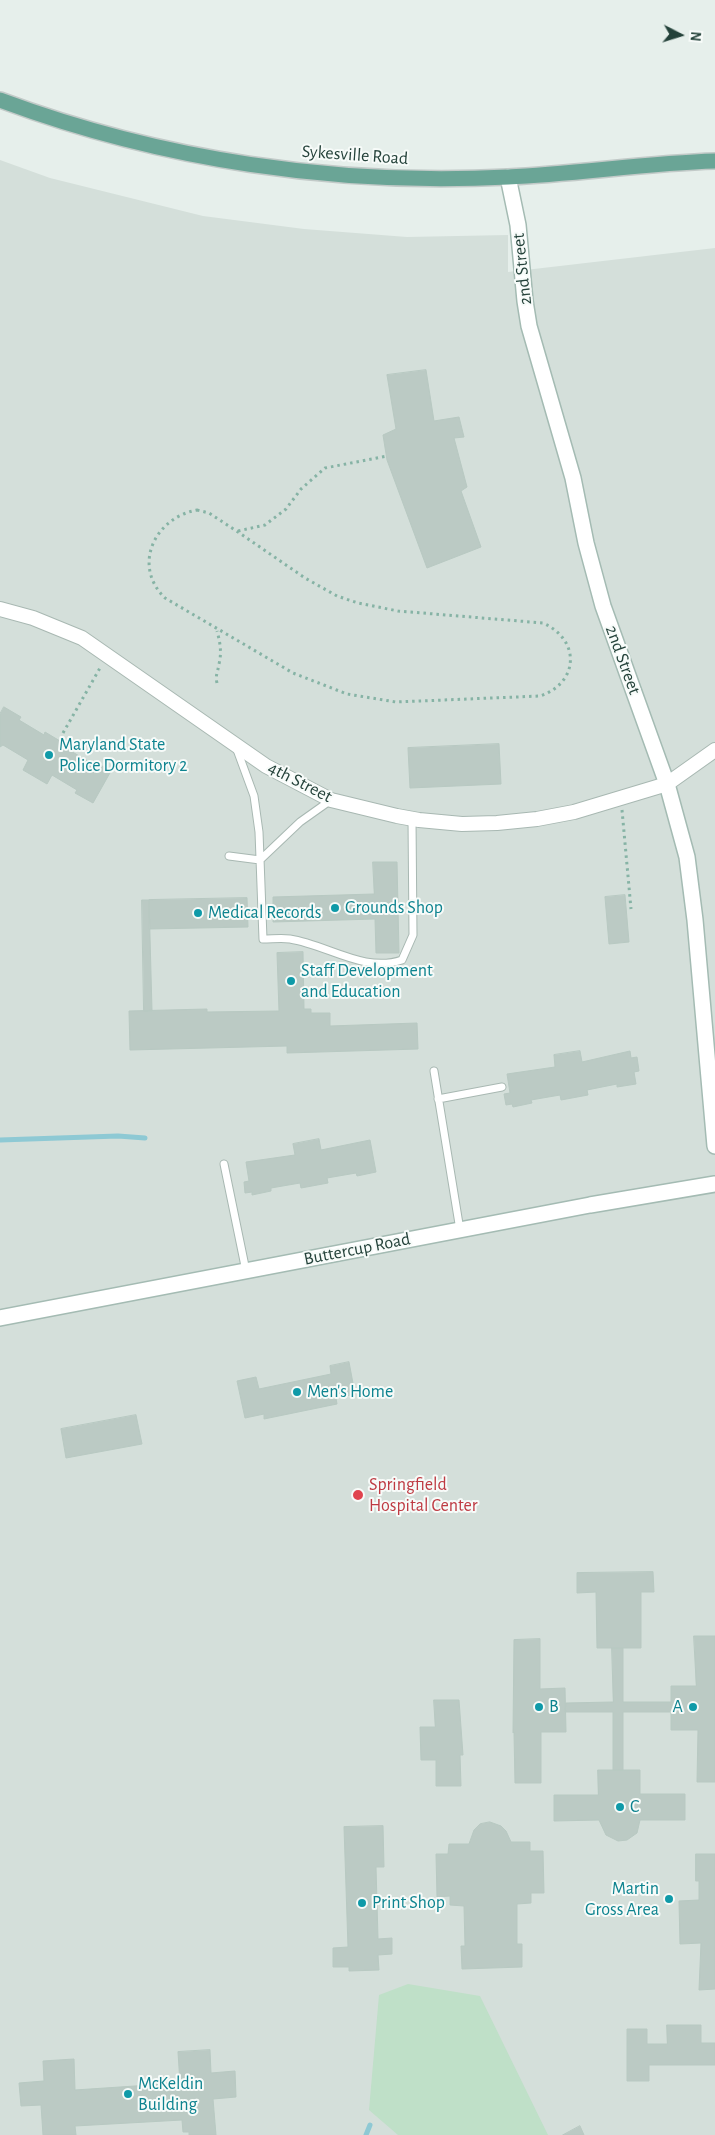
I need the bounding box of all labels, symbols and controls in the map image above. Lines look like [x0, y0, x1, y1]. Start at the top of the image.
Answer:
north arrow [655, 10, 705, 60]
text: N [688, 31, 702, 42]
street label: Sykesville Road [301, 141, 409, 169]
street label: 2nd Street [507, 232, 537, 306]
street label: 2nd Street [601, 622, 645, 698]
place label: Maryland State Police Dormitory 2 [59, 734, 187, 776]
marker: Maryland State Police Dormitory 2 [43, 749, 55, 761]
street label: 4th Street [264, 757, 336, 807]
place label: Grounds Shop [345, 897, 443, 919]
place label: Medical Records [208, 902, 321, 924]
marker: Grounds Shop [329, 902, 341, 914]
marker: Medical Records [192, 907, 204, 919]
place label: Staff Development and Education [301, 960, 433, 1002]
marker: Staff Development and Education [285, 975, 297, 987]
street label: Buttercup Road [302, 1228, 412, 1270]
place label: Men's Home [307, 1381, 393, 1403]
marker: Men's Home [291, 1386, 303, 1398]
place label: Springfield Hospital Center [369, 1474, 478, 1516]
marker: Springfield Hospital Center [351, 1488, 365, 1502]
place label: B [549, 1696, 559, 1718]
place label: A [673, 1696, 683, 1718]
marker: B [533, 1701, 545, 1713]
marker: A [687, 1701, 699, 1713]
place label: C [630, 1796, 639, 1818]
marker: C [614, 1801, 626, 1813]
place label: Martin Gross Area [585, 1878, 659, 1920]
place label: Print Shop [372, 1892, 445, 1914]
marker: Martin Gross Area [663, 1893, 675, 1905]
marker: Print Shop [356, 1897, 368, 1909]
place label: McKeldin Building [138, 2073, 203, 2116]
marker: McKeldin Building [122, 2088, 134, 2100]

